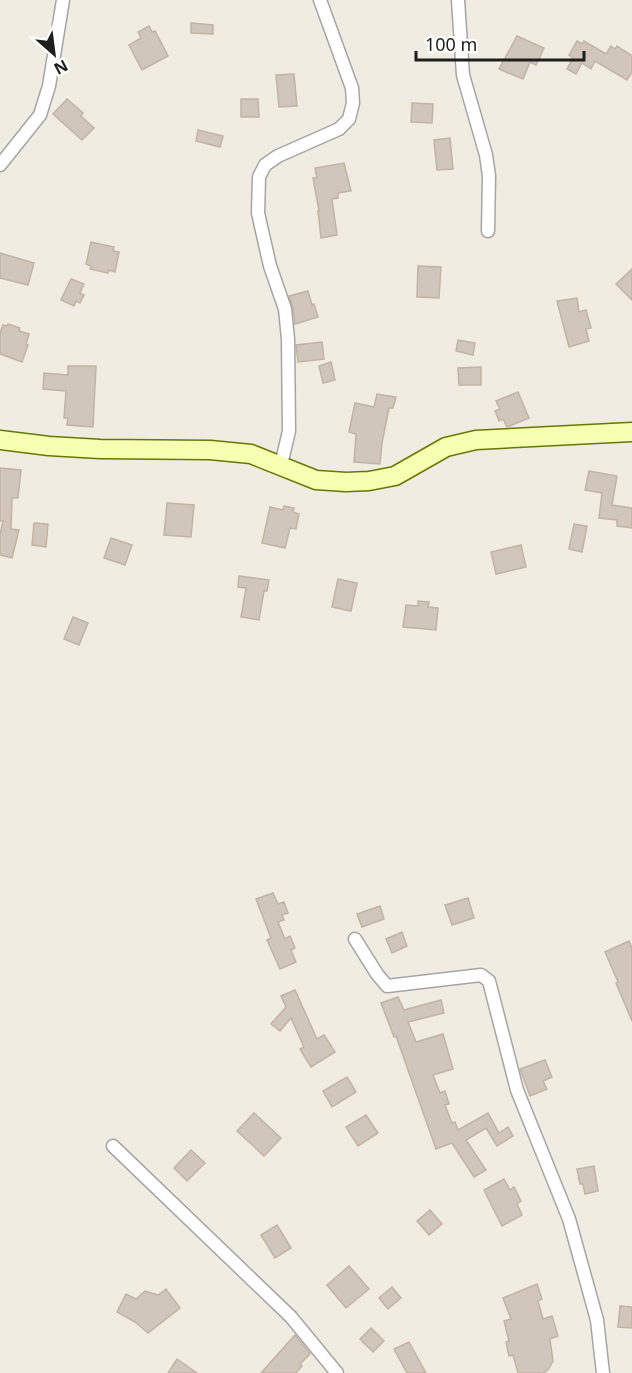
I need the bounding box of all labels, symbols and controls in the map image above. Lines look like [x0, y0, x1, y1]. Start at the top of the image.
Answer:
north arrow [24, 24, 84, 84]
scale bar [416, 24, 584, 62]
text: 100 m [425, 32, 477, 56]
text: N [50, 54, 72, 80]

